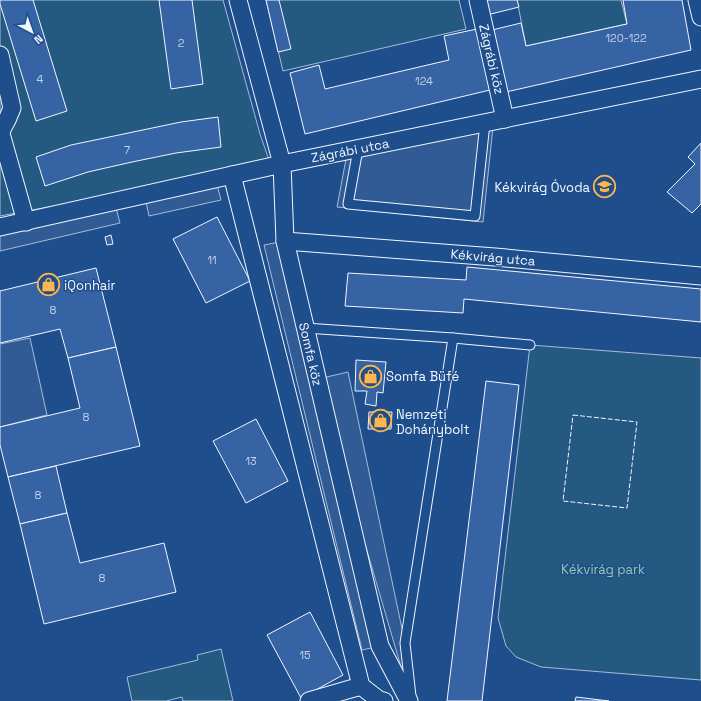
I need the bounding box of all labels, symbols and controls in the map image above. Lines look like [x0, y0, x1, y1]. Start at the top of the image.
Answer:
north arrow [12, 12, 52, 52]
street label: Zágrábi köz [475, 22, 508, 96]
house number: 120-122 [605, 31, 647, 45]
text: N [31, 32, 46, 47]
house number: 2 [178, 36, 185, 50]
house number: 4 [37, 72, 44, 86]
house number: 124 [415, 74, 433, 88]
street label: Zágrábi utca [310, 134, 391, 166]
house number: 7 [124, 143, 130, 157]
school or university icon: Kékvirág Óvoda [592, 174, 618, 200]
place label: Kékvirág Óvoda [494, 179, 591, 196]
street label: Kékvirág utca [450, 245, 537, 270]
house number: 11 [207, 253, 217, 267]
shop icon: iQonhair [35, 272, 61, 298]
place label: iQonhair [64, 277, 116, 294]
house number: 8 [50, 303, 57, 317]
street label: Somfa köz [295, 321, 326, 388]
shop icon: Somfa Büfé [357, 363, 383, 389]
place label: Somfa Büfé [386, 368, 459, 385]
place label: Nemzeti Dohánybolt [396, 406, 470, 438]
shop icon: Nemzeti Dohánybolt [367, 408, 393, 434]
house number: 8 [83, 410, 90, 424]
house number: 13 [245, 454, 257, 468]
house number: 8 [35, 488, 42, 502]
park label: Kékvirág park [561, 561, 645, 578]
house number: 8 [99, 571, 106, 585]
house number: 15 [299, 648, 311, 662]

